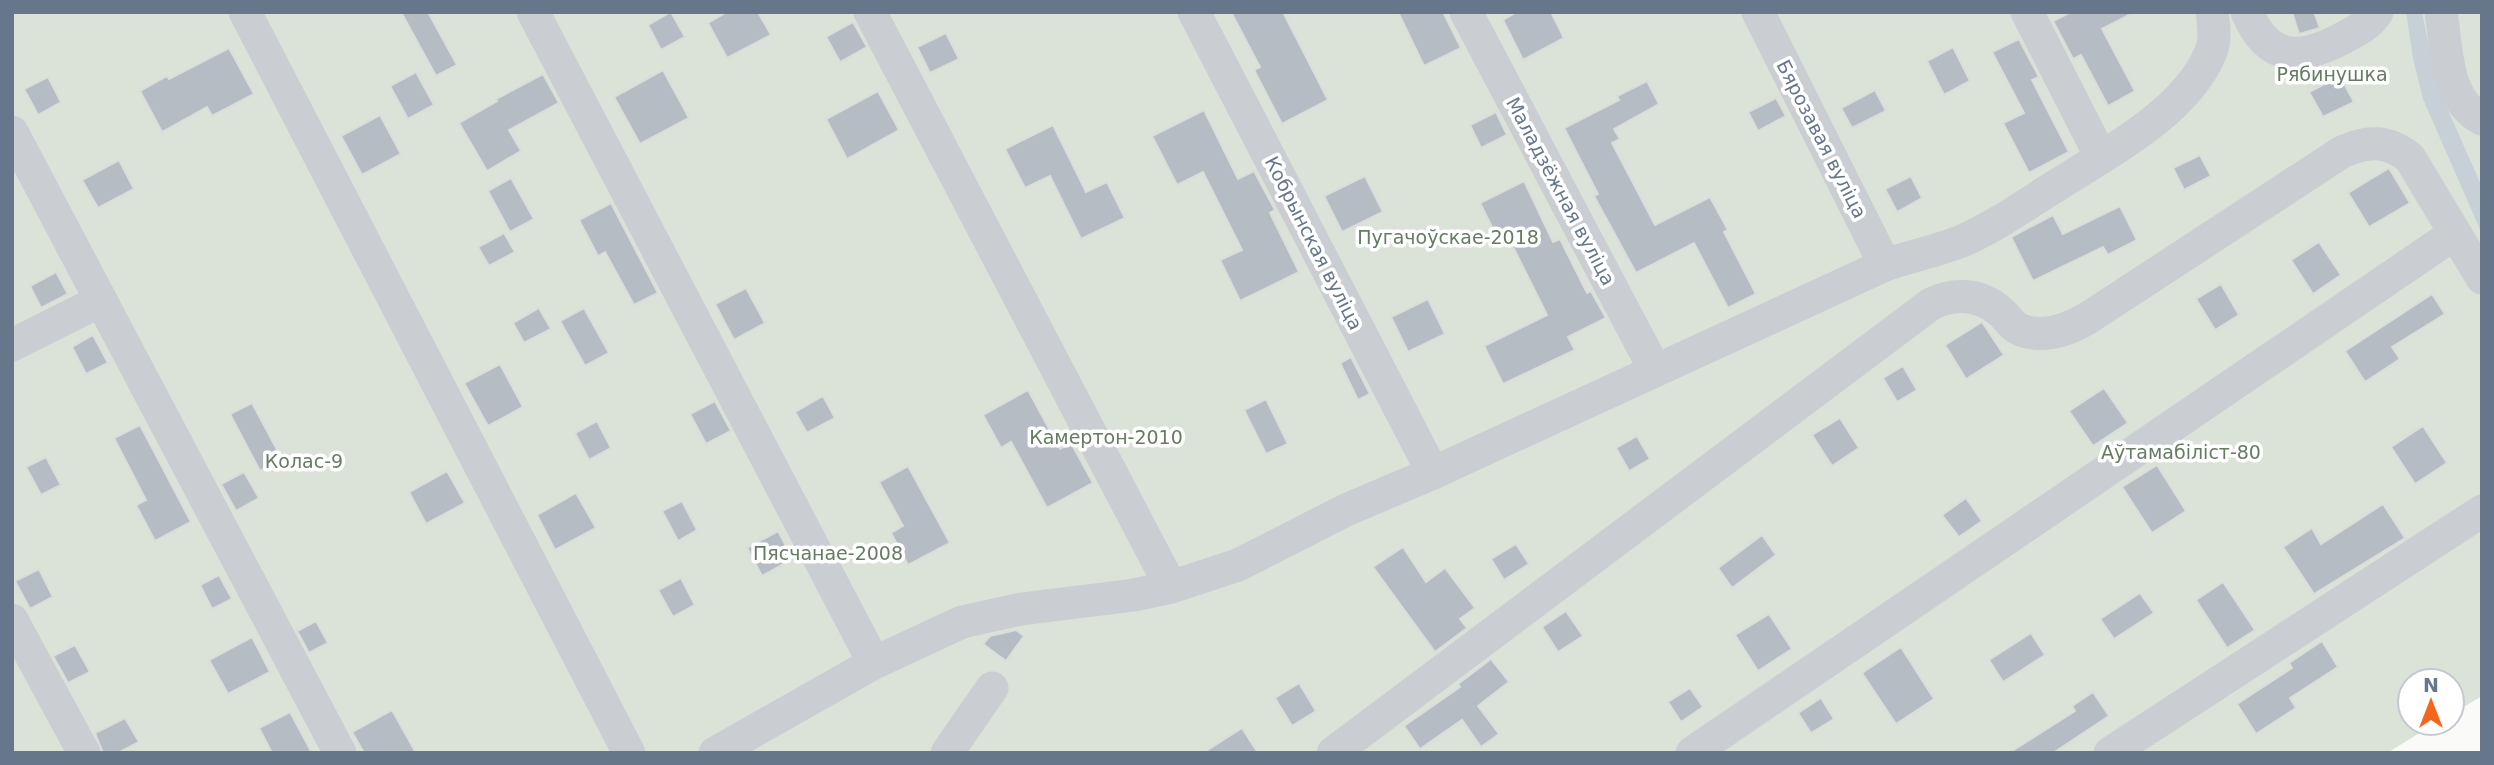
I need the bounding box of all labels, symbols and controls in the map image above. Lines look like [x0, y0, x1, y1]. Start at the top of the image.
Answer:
street label: Бярозавая вуліца [1773, 56, 1871, 222]
park label: Рябинушка [2276, 63, 2388, 85]
street label: Маладзёжная вуліца [1502, 93, 1620, 289]
street label: Кобрынская вуліца [1261, 153, 1367, 333]
park label: Пугачоўскае-2018 [1357, 226, 1539, 248]
park label: Камертон-2010 [1029, 426, 1183, 448]
park label: Аўтамабіліст-80 [2101, 441, 2261, 463]
park label: Колас-9 [265, 450, 343, 472]
park label: Пясчанае-2008 [753, 542, 903, 564]
north arrow [2396, 667, 2466, 737]
text: N [2423, 674, 2439, 696]

